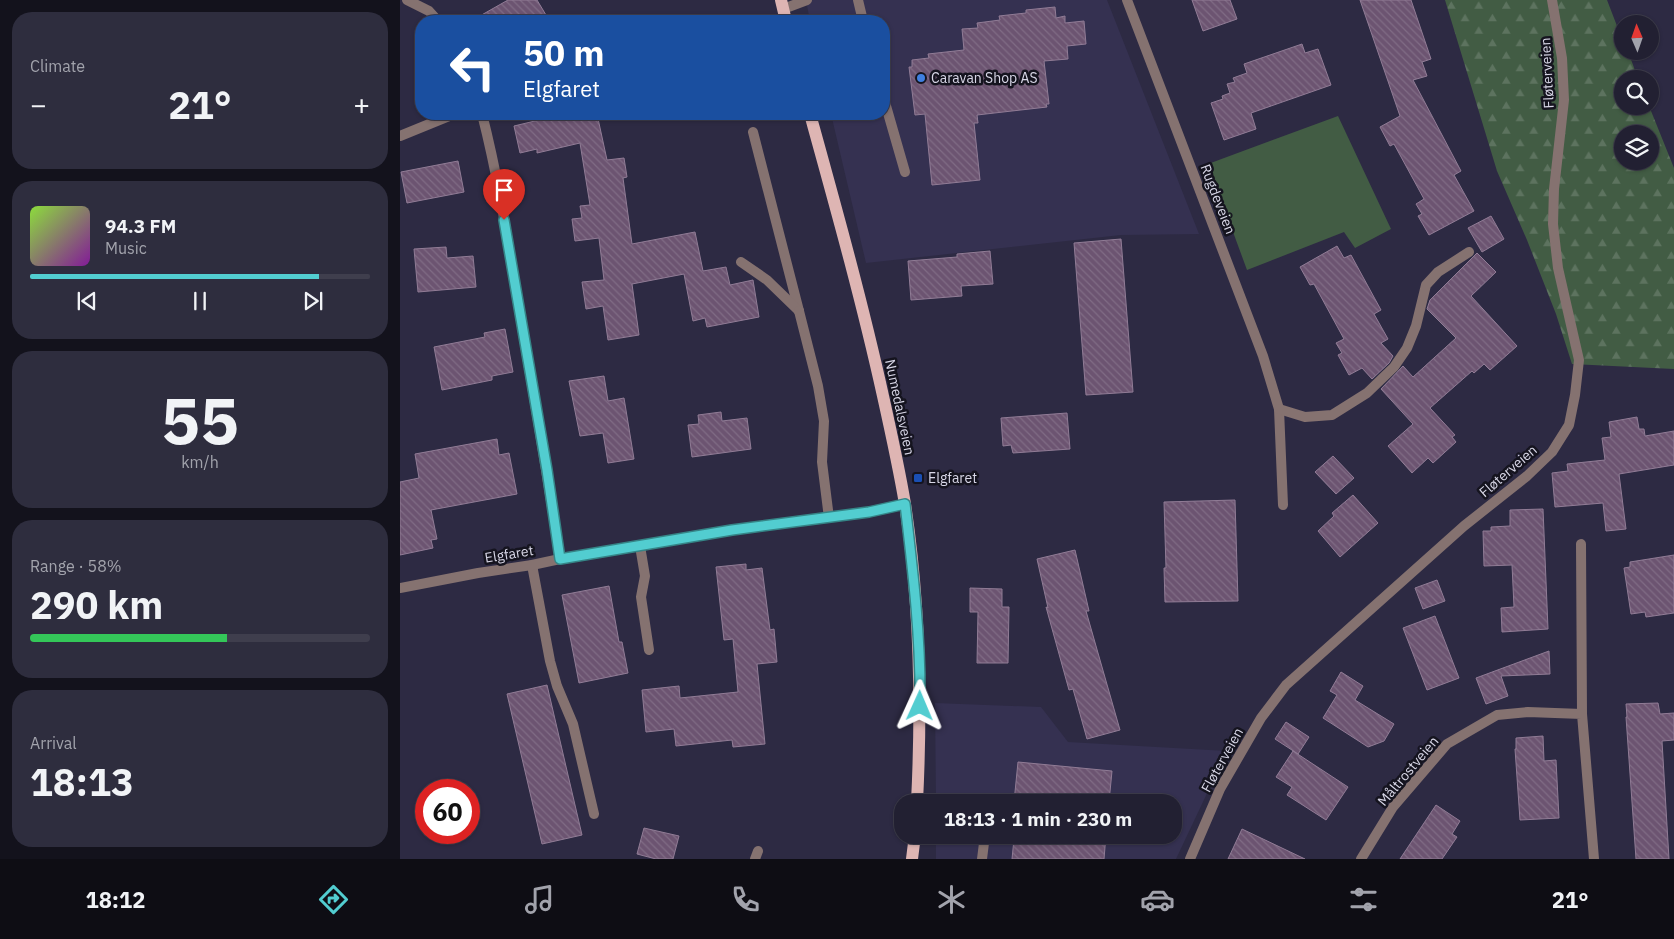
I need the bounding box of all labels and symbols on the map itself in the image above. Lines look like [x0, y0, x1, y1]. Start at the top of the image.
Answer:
north arrow [1614, 15, 1659, 60]
street label: Fløterveien [1536, 37, 1558, 109]
place label: Caravan Shop AS [931, 69, 1038, 87]
marker: Caravan Shop AS [915, 72, 927, 84]
street label: Rugdeveien [1196, 161, 1240, 237]
pin [483, 169, 525, 220]
street label: Numedalsveien [881, 357, 919, 457]
street label: Fløterveien [1475, 441, 1541, 501]
place label: Elgfaret [928, 469, 977, 487]
marker: Elgfaret [912, 472, 924, 484]
street label: Elgfaret [483, 541, 535, 567]
position arrow [893, 679, 945, 731]
street label: Fløterveien [1197, 725, 1247, 795]
street label: Måltrostveien [1374, 732, 1442, 810]
speed limit sign: 60 [415, 779, 480, 844]

